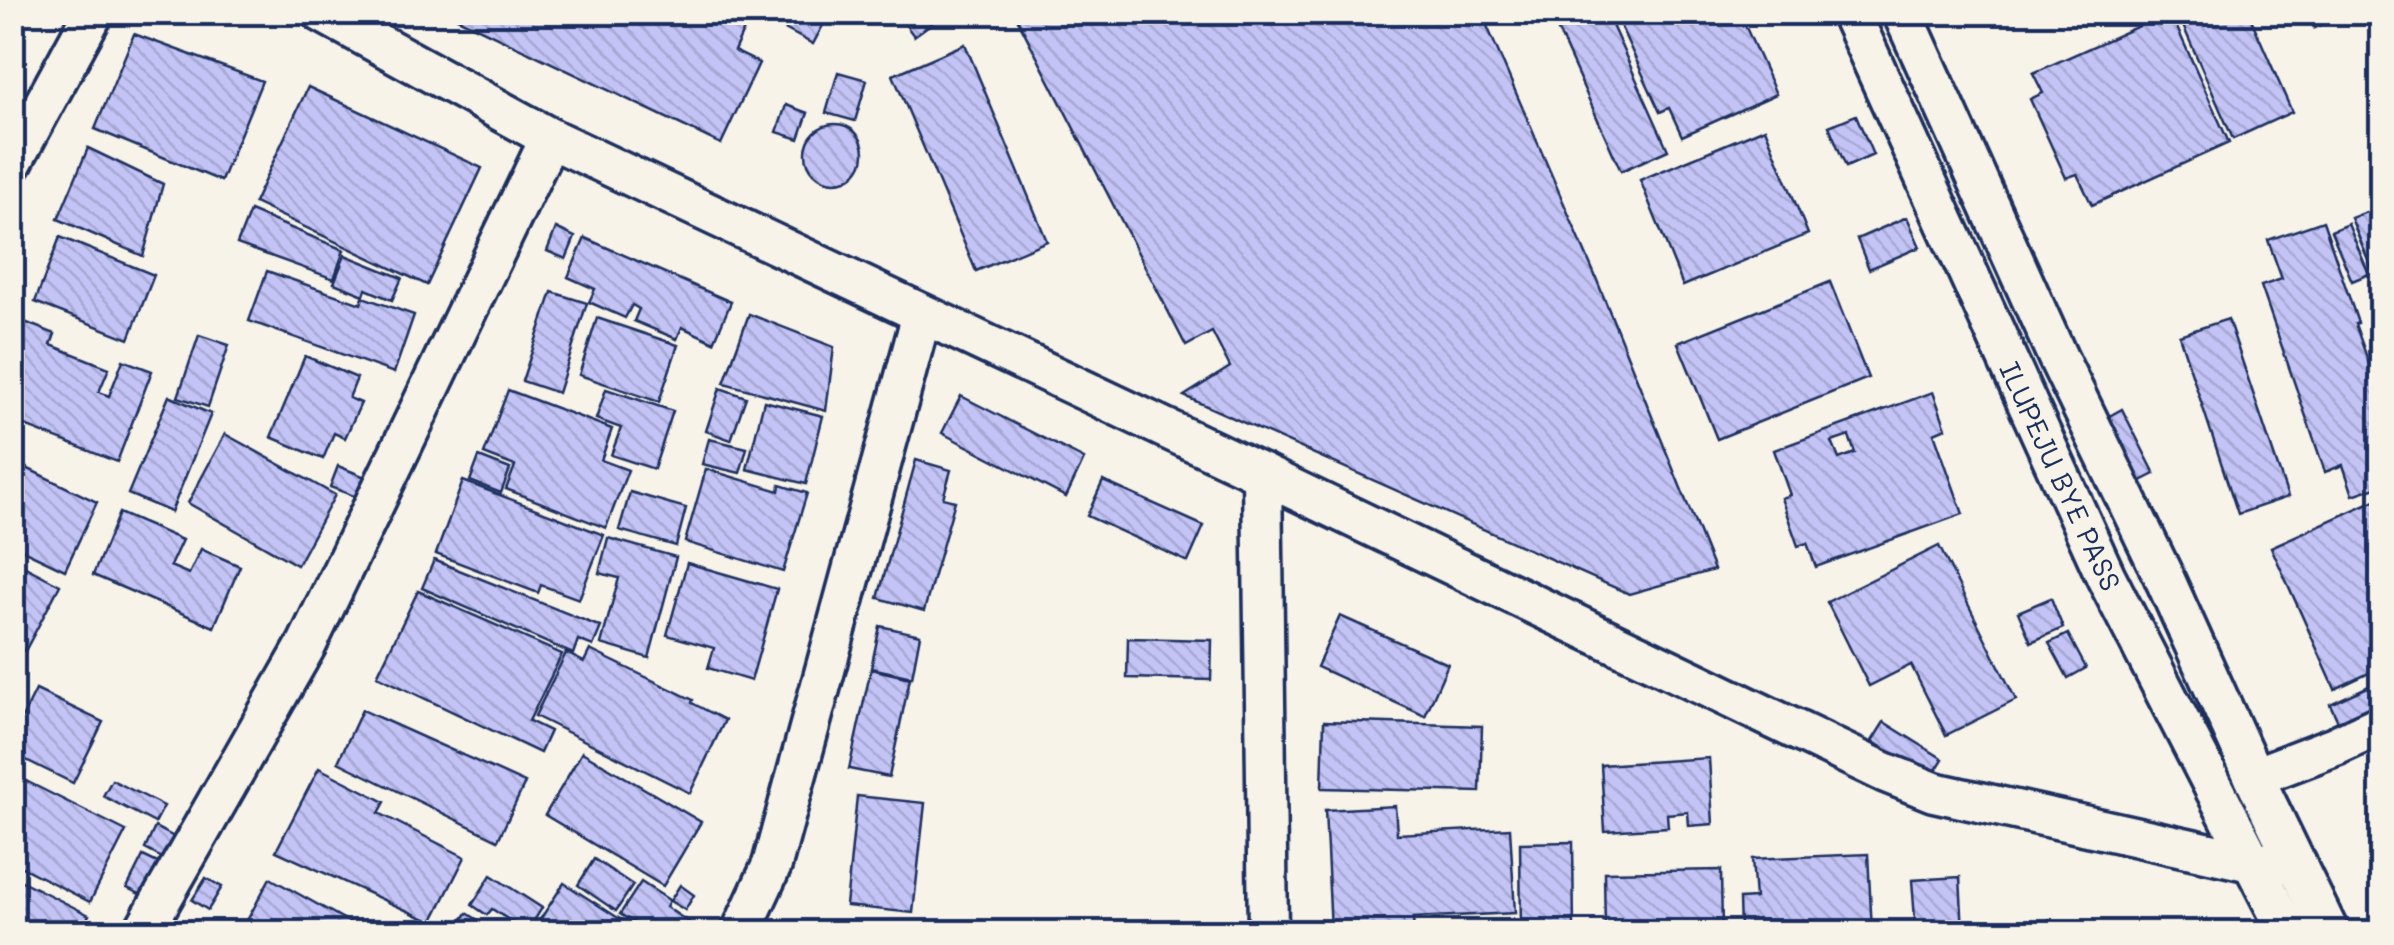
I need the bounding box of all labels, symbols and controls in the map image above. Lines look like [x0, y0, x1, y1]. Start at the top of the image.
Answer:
street label: ILUPEJU BYE PASS [1992, 356, 2130, 596]

